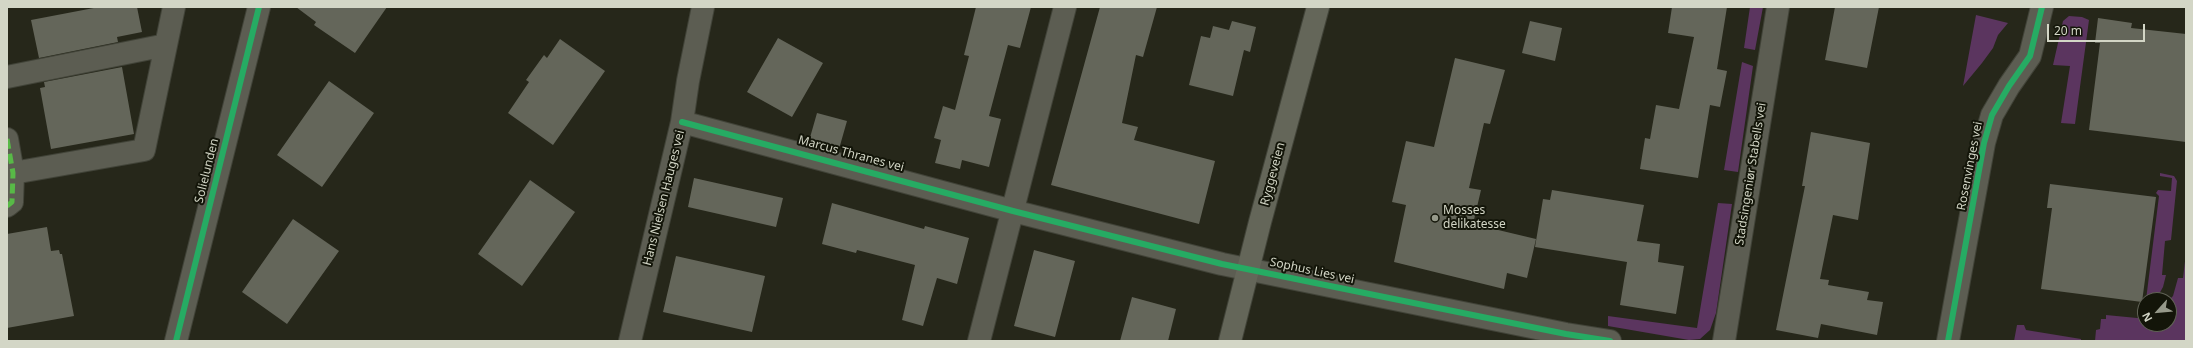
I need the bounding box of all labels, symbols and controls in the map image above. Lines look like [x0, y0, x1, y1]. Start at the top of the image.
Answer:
scale bar [2049, 16, 2147, 42]
text: 20 m [2054, 22, 2082, 39]
street label: Stadsingeniør Stabells vei [1733, 102, 1769, 246]
street label: Rosenvinges vei [1954, 120, 1986, 212]
street label: Hans Nielsen Hauges vei [640, 129, 688, 267]
street label: Marcus Thranes vei [797, 133, 905, 175]
street label: Solielunden [192, 137, 222, 205]
street label: Ryggeveien [1258, 141, 1288, 207]
place label: Mosses delikatesse [1443, 204, 1506, 232]
marker: Mosses delikatesse [1430, 213, 1440, 223]
street label: Sophus Lies vei [1268, 255, 1356, 287]
north arrow [2137, 292, 2177, 332]
text: N [2138, 310, 2155, 325]

